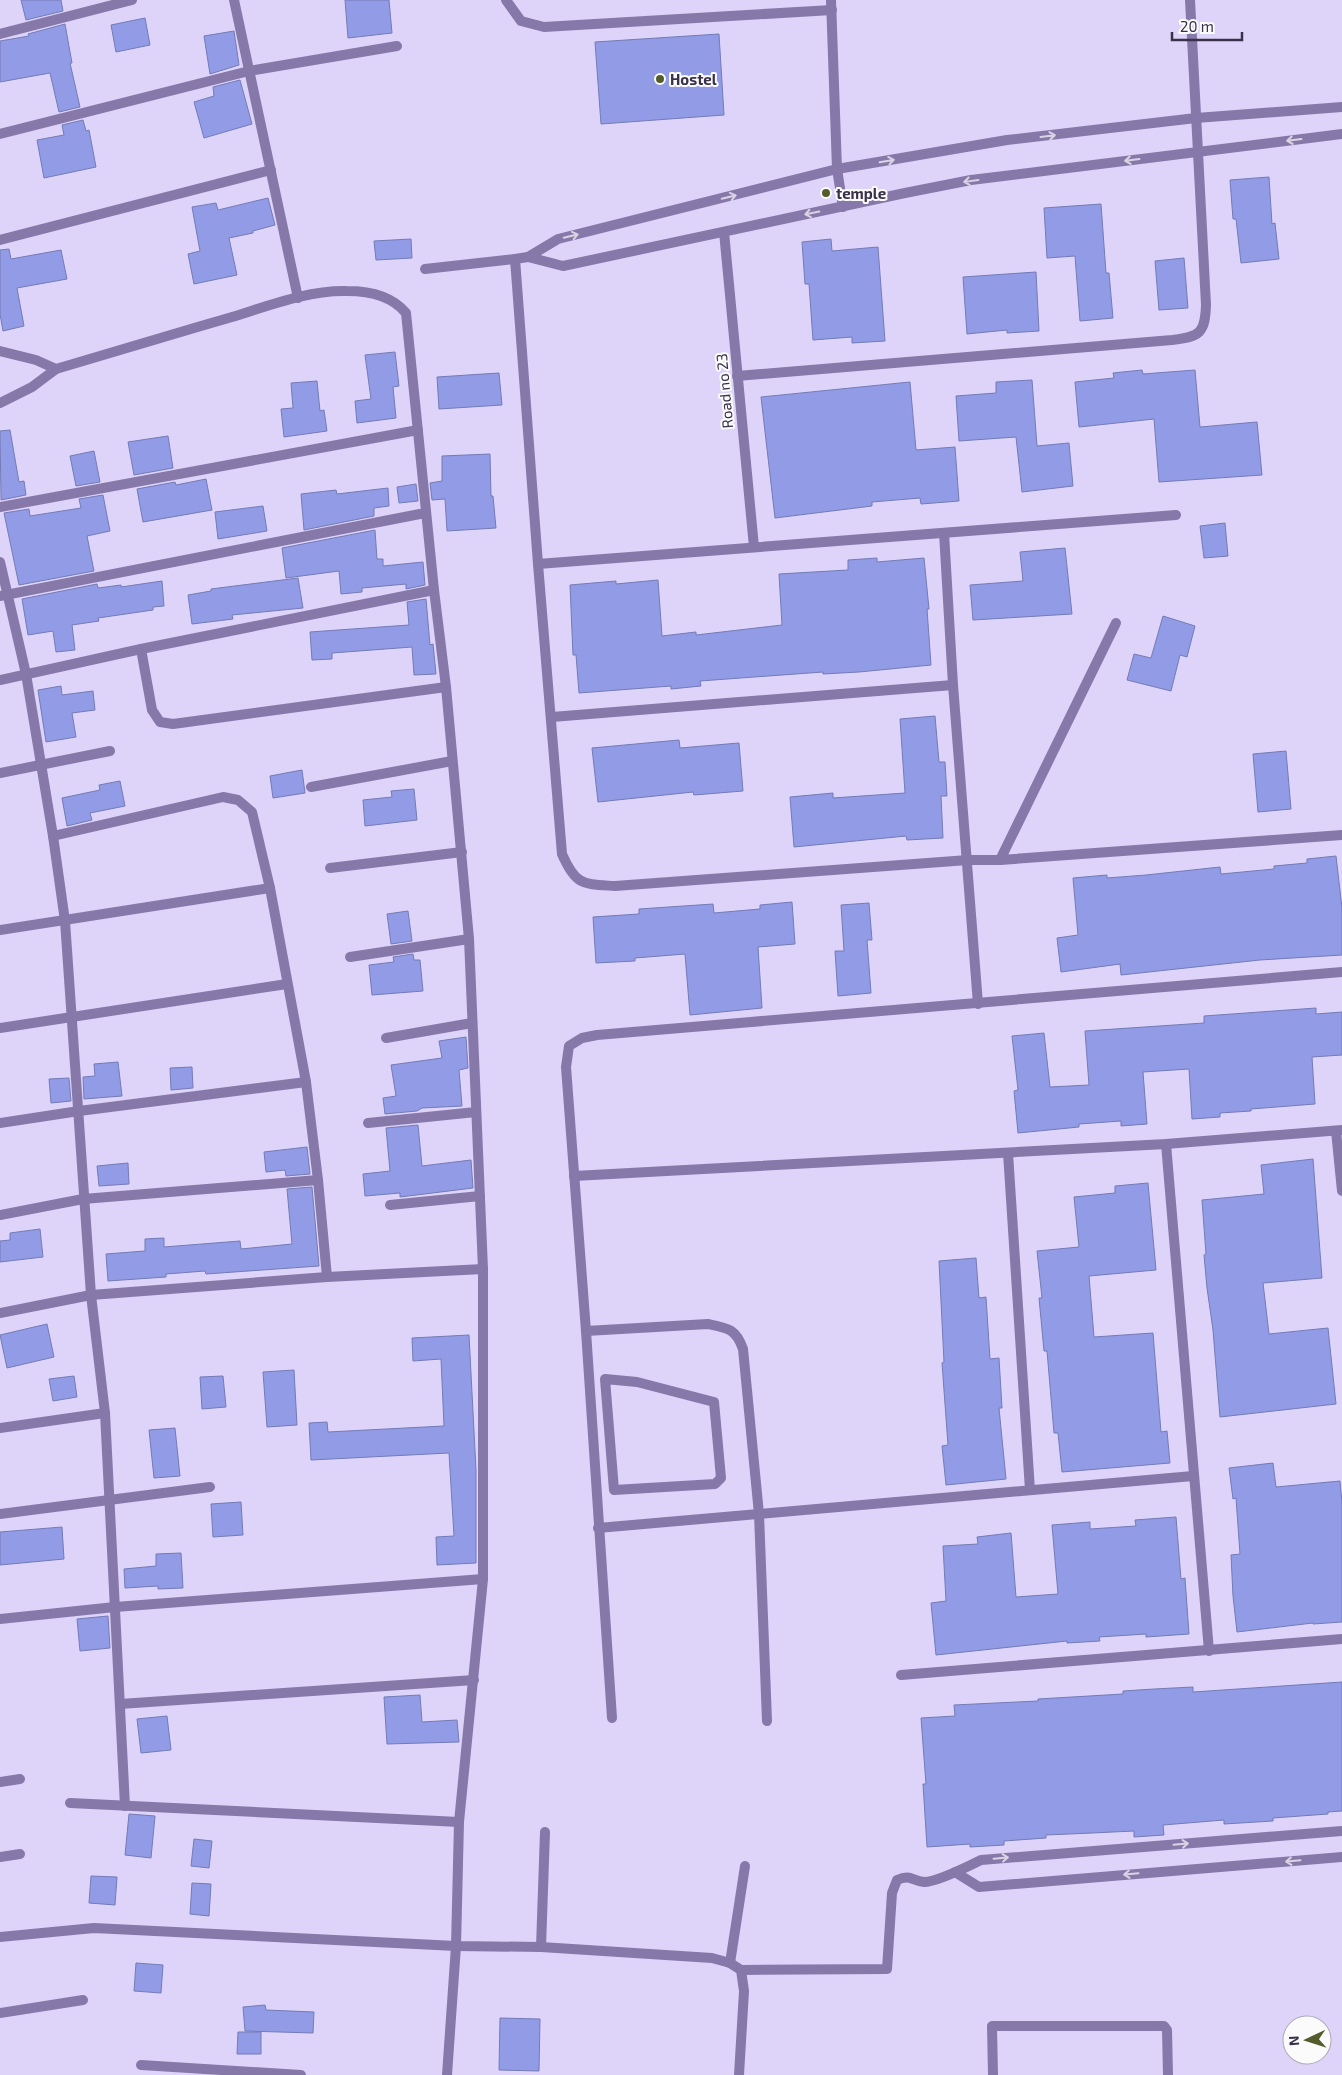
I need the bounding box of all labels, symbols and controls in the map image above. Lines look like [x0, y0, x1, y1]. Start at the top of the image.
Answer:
scale bar [1172, 10, 1242, 42]
text: 20 m [1180, 17, 1214, 35]
place label: Hostel [670, 70, 717, 88]
marker: Hostel [654, 73, 666, 85]
one-way arrow [1040, 131, 1056, 141]
one-way arrow [1286, 135, 1302, 145]
one-way arrow [879, 155, 895, 165]
one-way arrow [1125, 155, 1141, 165]
one-way arrow [964, 176, 980, 186]
place label: temple [836, 184, 886, 202]
marker: temple [820, 187, 832, 199]
one-way arrow [721, 192, 737, 201]
one-way arrow [804, 209, 820, 218]
one-way arrow [563, 231, 579, 240]
street label: Road no 23 [712, 353, 736, 429]
one-way arrow [1173, 1839, 1189, 1849]
one-way arrow [993, 1854, 1009, 1863]
one-way arrow [1286, 1856, 1302, 1866]
one-way arrow [1124, 1870, 1140, 1879]
north arrow [1282, 2015, 1332, 2065]
text: N [1285, 2035, 1302, 2047]

